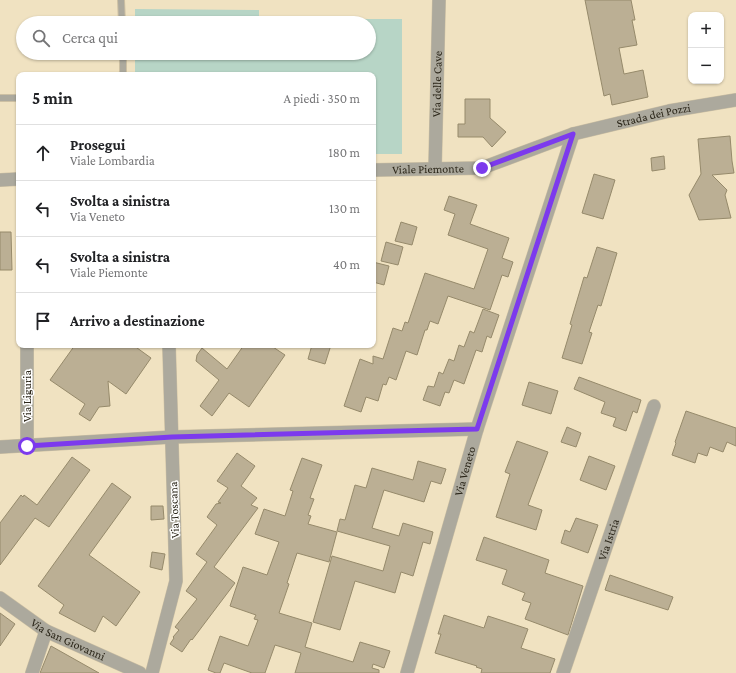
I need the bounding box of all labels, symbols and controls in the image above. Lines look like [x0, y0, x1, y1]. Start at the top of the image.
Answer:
map controls [688, 12, 724, 84]
button: + [688, 12, 724, 48]
search box [16, 16, 376, 60]
icon: search [30, 27, 52, 49]
text: Cerca qui [62, 30, 118, 46]
button: − [688, 48, 724, 84]
street label: Via delle Cave [429, 51, 445, 117]
text: 5 min [32, 89, 73, 108]
text: A piedi · 350 m [283, 91, 360, 106]
street label: Strada dei Pozzi [615, 101, 692, 130]
text: Prosegui [70, 137, 125, 153]
icon: ahead [32, 142, 54, 164]
text: 180 m [328, 145, 360, 160]
text: Viale Lombardia [70, 153, 155, 168]
route end [473, 159, 491, 177]
street label: Viale Piemonte [392, 161, 464, 177]
text: Svolta a sinistra [70, 193, 170, 209]
icon: left [32, 198, 54, 220]
text: 130 m [329, 201, 360, 216]
text: Via Veneto [70, 209, 125, 224]
text: Svolta a sinistra [70, 249, 170, 265]
icon: left [32, 254, 54, 276]
text: 40 m [333, 257, 360, 272]
text: Viale Piemonte [70, 265, 148, 280]
icon: arrive [32, 310, 54, 332]
text: Arrivo a destinazione [70, 313, 205, 329]
street label: Via Liguria [20, 370, 34, 422]
route start [18, 437, 36, 455]
street label: Via Veneto [451, 445, 479, 497]
street label: Via Toscana [166, 481, 182, 539]
street label: Via Istria [595, 517, 622, 562]
street label: Via San Giovanni [28, 615, 107, 664]

